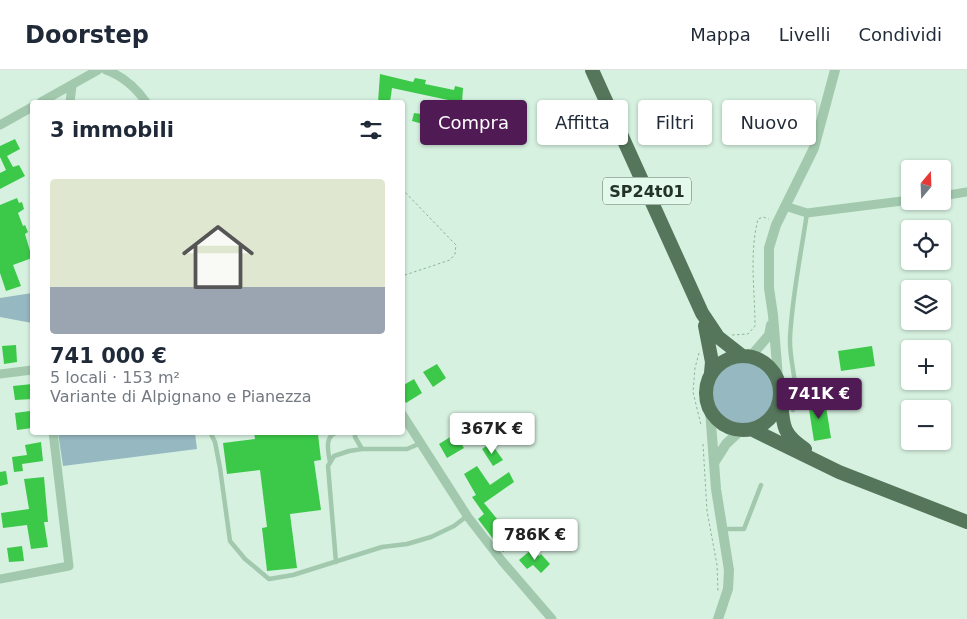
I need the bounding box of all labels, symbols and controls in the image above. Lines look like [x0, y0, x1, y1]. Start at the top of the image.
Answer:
text: Doorstep [25, 21, 149, 49]
text: Mappa [690, 24, 751, 45]
text: Livelli [779, 24, 831, 45]
text: Condividi [859, 24, 942, 45]
chip: Compra [420, 100, 527, 145]
chip: Affitta [537, 100, 628, 145]
chip: Filtri [638, 100, 712, 145]
chip: Nuovo [722, 100, 816, 145]
icon: filters [357, 116, 385, 144]
text: 3 immobili [50, 118, 174, 142]
north arrow [901, 160, 951, 210]
map controls [901, 160, 951, 450]
road number: SP24t01 [603, 178, 691, 204]
icon: home [173, 212, 263, 302]
button: locate [901, 220, 951, 270]
button: layers [901, 280, 951, 330]
button: + [901, 340, 951, 390]
text: 741 000 € [50, 344, 167, 368]
text: 5 locali · 153 m² [50, 368, 180, 387]
pin: 741K € [778, 378, 860, 420]
text: 741K € [788, 384, 850, 403]
text: Variante di Alpignano e Pianezza [50, 387, 312, 406]
button: − [901, 400, 951, 450]
pin: 367K € [451, 412, 533, 455]
text: 367K € [461, 419, 523, 438]
pin: 786K € [494, 518, 576, 561]
text: 786K € [504, 525, 566, 544]

